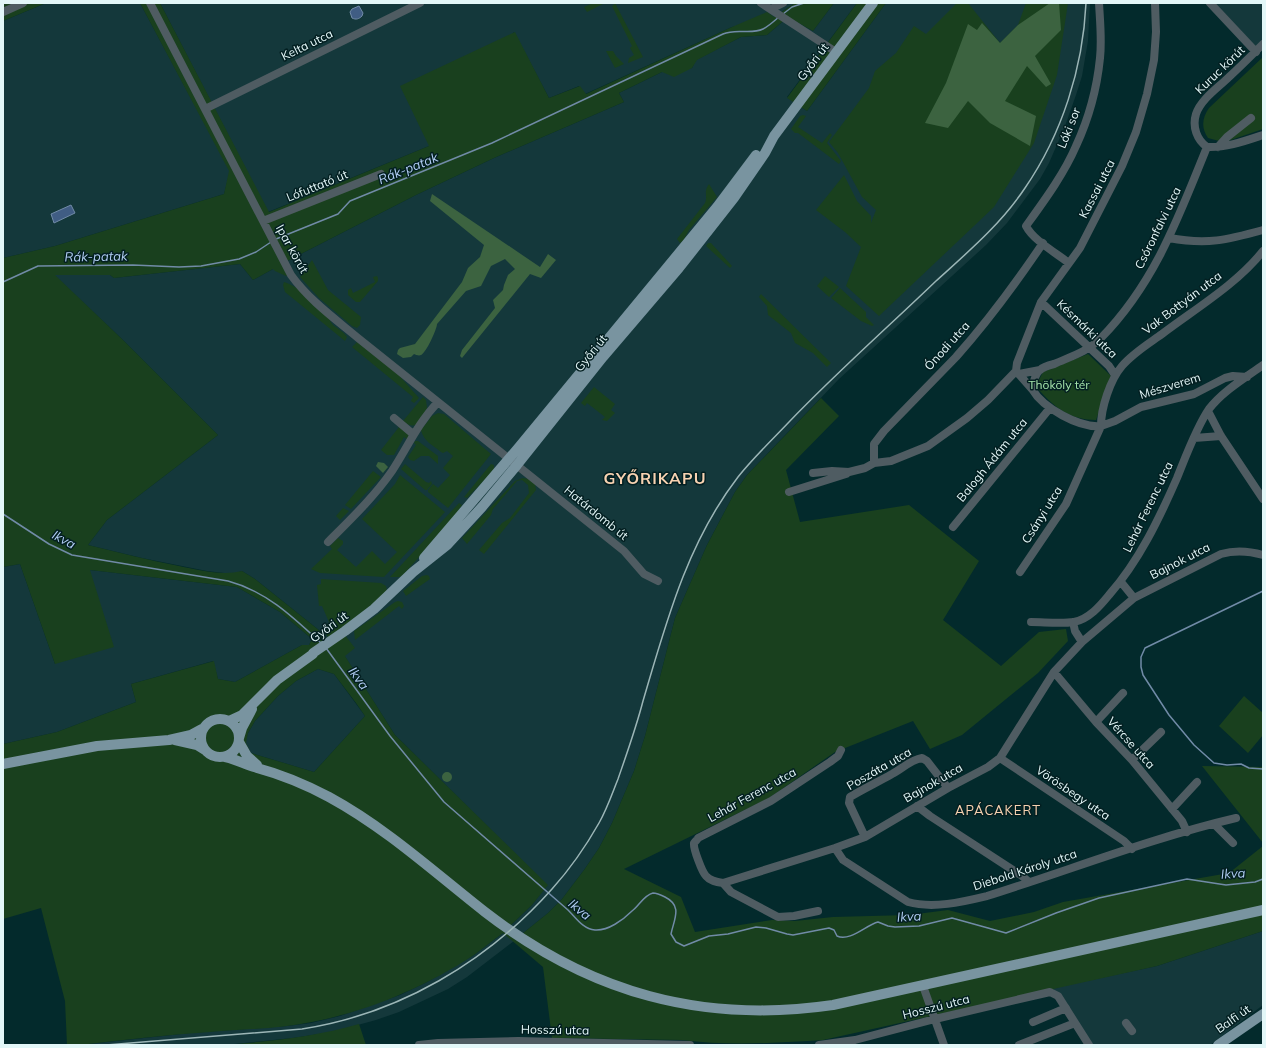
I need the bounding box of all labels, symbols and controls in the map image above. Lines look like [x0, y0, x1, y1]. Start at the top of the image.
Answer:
street label: Kelta utca [279, 26, 335, 63]
street label: Győri út [794, 40, 832, 84]
street label: Kuruc körút [1192, 42, 1248, 97]
street label: Lóki sor [1054, 105, 1084, 150]
water label: Rák-patak [376, 149, 441, 187]
street label: Kassai utca [1075, 157, 1118, 221]
street label: Lófuttató út [284, 166, 350, 205]
street label: Csóronfalvi utca [1131, 184, 1184, 271]
street label: Ipar körút [273, 222, 312, 276]
water label: Rák-patak [64, 247, 128, 265]
street label: Vak Bottyán utca [1139, 268, 1224, 337]
street label: Késmárki utca [1054, 296, 1121, 361]
street label: Ónodi utca [921, 318, 972, 373]
street label: Győri út [571, 331, 610, 374]
street label: Mészverem [1138, 369, 1202, 402]
park label: Thököly tér [1028, 377, 1090, 392]
street label: Balogh Ádám utca [953, 415, 1030, 505]
street label: Lehár Ferenc utca [1119, 459, 1176, 554]
district label: GYŐRIKAPU [603, 468, 707, 488]
street label: Határdomb út [561, 482, 631, 543]
street label: Csányi utca [1018, 483, 1065, 546]
water label: Ikva [49, 526, 79, 552]
street label: Bajnok utca [1147, 539, 1212, 582]
street label: Győri út [307, 608, 351, 645]
water label: Ikva [345, 663, 373, 693]
street label: Vércse utca [1104, 714, 1158, 772]
street label: Poszáta utca [844, 744, 914, 793]
street label: Bajnok utca [901, 760, 965, 805]
street label: Vörösbegy utca [1033, 762, 1113, 823]
street label: Lehár Ferenc utca [705, 764, 799, 825]
district label: APÁCAKERT [955, 802, 1041, 818]
street label: Diebold Károly utca [971, 846, 1079, 893]
water label: Ikva [1220, 864, 1246, 882]
water label: Ikva [565, 895, 595, 923]
water label: Ikva [896, 907, 922, 925]
street label: Hosszú utca [901, 991, 971, 1022]
street label: Balfi út [1212, 1001, 1253, 1036]
street label: Hosszú utca [521, 1021, 589, 1038]

